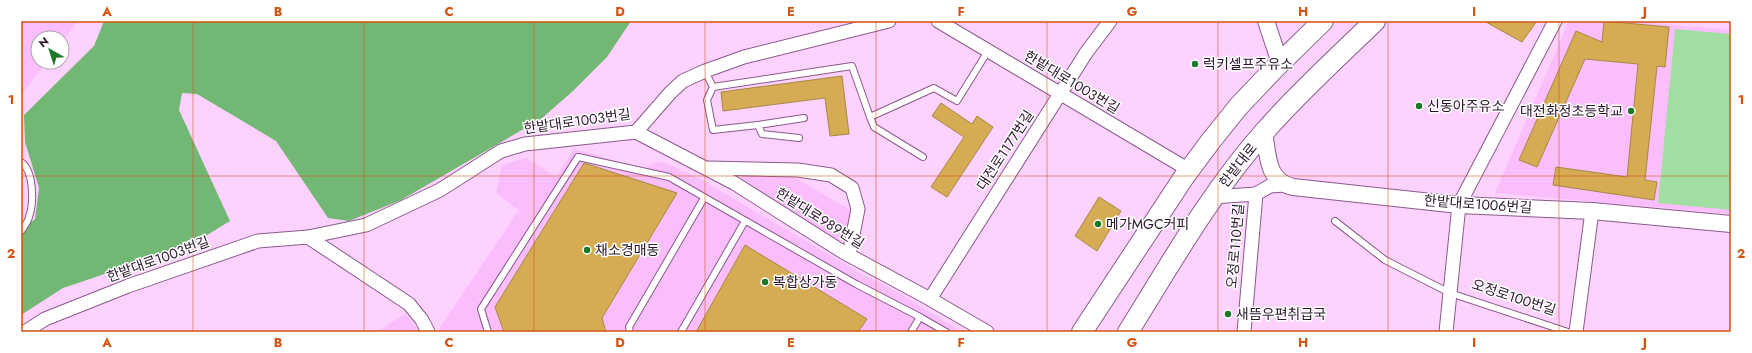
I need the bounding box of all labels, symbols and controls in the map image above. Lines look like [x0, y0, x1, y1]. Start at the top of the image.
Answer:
text: A [101, 2, 112, 21]
text: B [274, 2, 283, 21]
text: C [444, 2, 454, 21]
text: D [615, 2, 625, 21]
text: E [787, 2, 795, 21]
text: F [957, 2, 965, 21]
text: G [1127, 2, 1138, 21]
text: H [1298, 2, 1308, 21]
text: I [1472, 2, 1476, 21]
text: J [1640, 2, 1647, 21]
north arrow [30, 30, 70, 70]
text: N [35, 33, 52, 51]
street label: 한밭대로1003번길 [1021, 46, 1123, 118]
place label: 럭키셀프주유소 [1203, 54, 1293, 74]
marker: 럭키셀프주유소 [1190, 59, 1200, 69]
text: 1 [8, 90, 14, 109]
text: 1 [1738, 90, 1744, 109]
place label: 신동아주유소 [1427, 96, 1504, 116]
marker: 신동아주유소 [1414, 101, 1424, 111]
place label: 대전화정초등학교 [1520, 101, 1623, 121]
street label: 한밭대로1003번길 [522, 104, 632, 138]
street label: 대전로1177번길 [972, 106, 1038, 194]
marker: 대전화정초등학교 [1626, 106, 1636, 116]
street label: 한밭대로 [1214, 138, 1262, 191]
street label: 한밭대로989번길 [772, 183, 868, 253]
street label: 한밭대로1006번길 [1423, 190, 1533, 218]
street label: 오정로110번길 [1221, 203, 1249, 289]
place label: 메가MGC커피 [1106, 214, 1189, 234]
marker: 메가MGC커피 [1093, 219, 1103, 229]
street label: 한밭대로1003번길 [104, 231, 212, 287]
place label: 채소경매동 [595, 240, 660, 260]
text: 2 [7, 244, 15, 263]
text: 2 [1737, 244, 1745, 263]
marker: 채소경매동 [582, 245, 592, 255]
place label: 복합상가동 [773, 272, 838, 292]
street label: 오정로100번길 [1469, 274, 1559, 320]
marker: 복합상가동 [760, 277, 770, 287]
place label: 새뜸우편취급국 [1236, 304, 1326, 324]
marker: 새뜸우편취급국 [1223, 309, 1233, 319]
text: A [101, 333, 112, 352]
text: B [274, 333, 283, 352]
text: C [444, 333, 454, 352]
text: D [615, 333, 625, 352]
text: E [787, 333, 795, 352]
text: F [957, 333, 965, 352]
text: G [1127, 333, 1138, 352]
text: H [1298, 333, 1308, 352]
text: I [1472, 333, 1476, 352]
text: J [1640, 333, 1647, 352]

